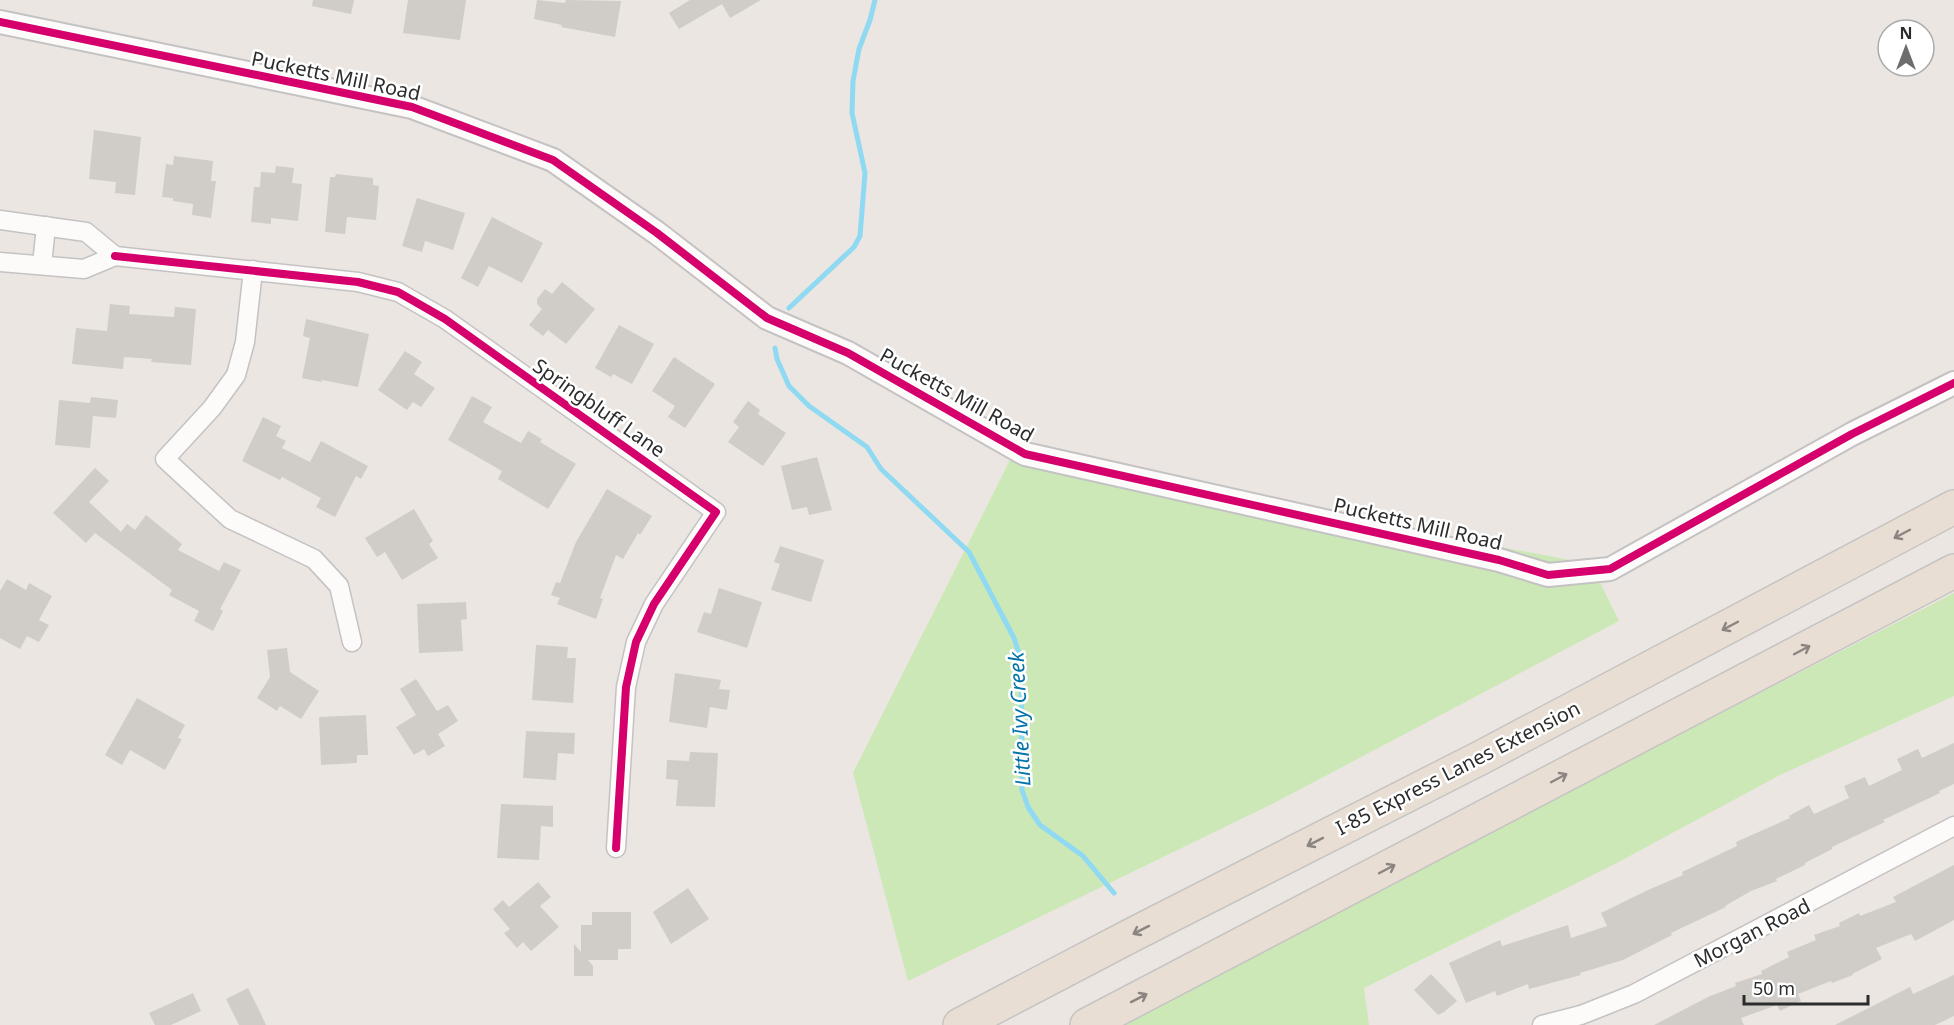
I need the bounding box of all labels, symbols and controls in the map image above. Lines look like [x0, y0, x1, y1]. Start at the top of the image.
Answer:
north arrow [1876, 18, 1936, 78]
text: N [1899, 22, 1913, 44]
street label: Pucketts Mill Road [249, 44, 423, 107]
street label: Pucketts Mill Road [875, 341, 1039, 448]
street label: Springbluff Lane [528, 352, 671, 463]
street label: Pucketts Mill Road [1331, 491, 1505, 556]
one-way arrow [1894, 529, 1912, 540]
one-way arrow [1721, 620, 1739, 632]
one-way arrow [1793, 644, 1811, 655]
water label: Little Ivy Creek [1001, 650, 1036, 787]
street label: I-85 Express Lanes Extension [1331, 694, 1584, 841]
one-way arrow [1550, 772, 1567, 784]
one-way arrow [1307, 837, 1325, 848]
one-way arrow [1377, 863, 1395, 874]
street label: Morgan Road [1689, 892, 1815, 974]
one-way arrow [1133, 925, 1151, 936]
scale bar [1744, 968, 1868, 1006]
text: 50 m [1753, 976, 1795, 1000]
one-way arrow [1130, 992, 1148, 1004]

